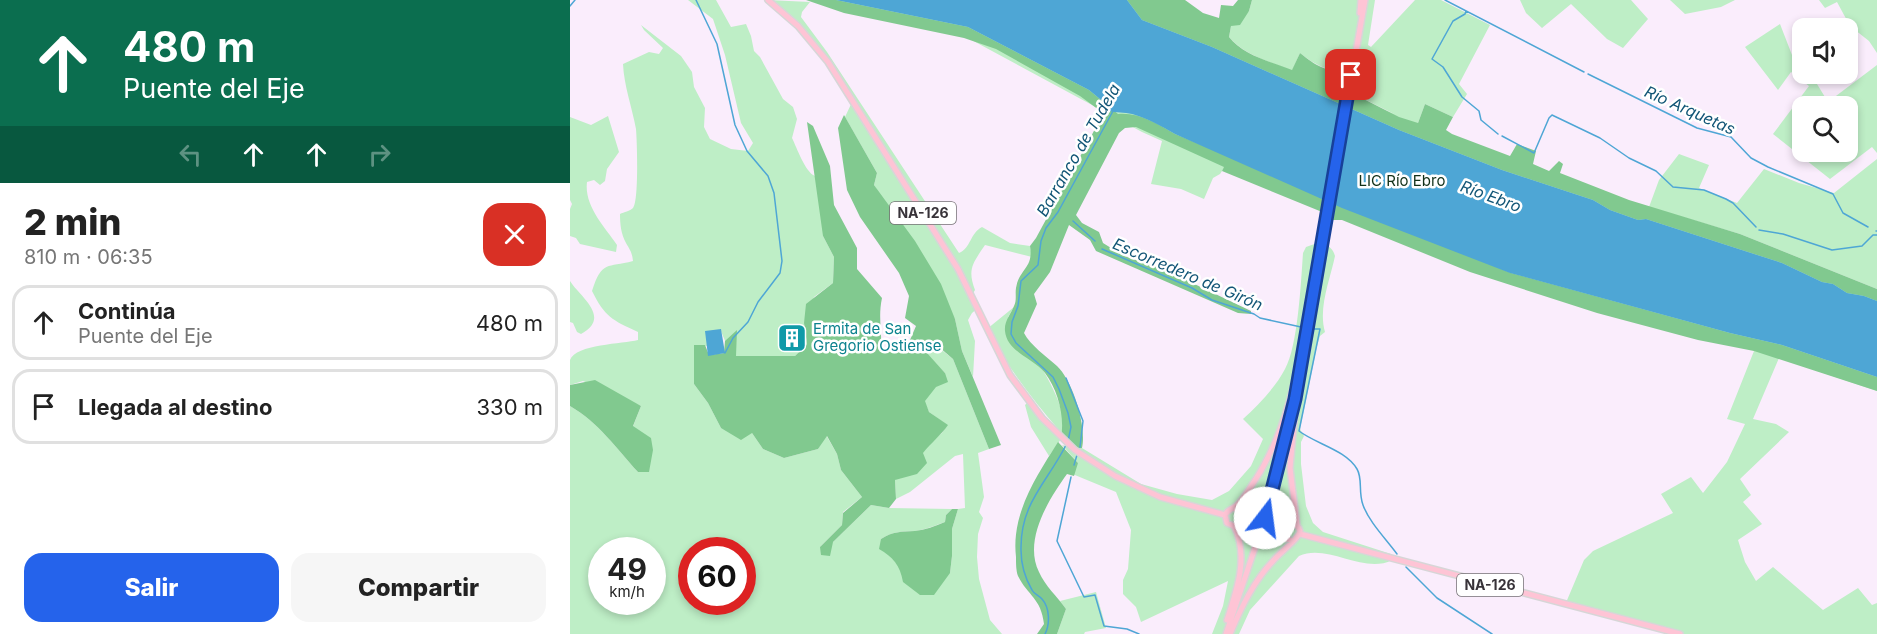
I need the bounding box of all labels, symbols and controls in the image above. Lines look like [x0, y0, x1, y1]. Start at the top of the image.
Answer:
map controls [1792, 18, 1858, 162]
button: sound [1792, 18, 1858, 84]
text: 480 m [123, 21, 255, 72]
icon: ahead [24, 24, 102, 102]
pin [1325, 49, 1376, 100]
icon: arrive [1334, 58, 1367, 91]
text: Puente del Eje [123, 72, 305, 105]
water label: Barranco de Tudela [1032, 80, 1124, 220]
water label: Río Arquetas [1642, 81, 1738, 139]
button: search [1792, 96, 1858, 162]
icon: left [174, 138, 207, 171]
icon: ahead [237, 138, 270, 171]
icon: ahead [300, 138, 333, 171]
icon: right [363, 138, 396, 171]
park label: LIC Río Ebro [1359, 171, 1445, 190]
water label: Río Ebro [1458, 176, 1524, 216]
text: 2 min [24, 200, 121, 244]
road number: NA-126 [890, 202, 956, 224]
button: close [483, 203, 546, 266]
water label: Escorredero de Girón [1110, 233, 1266, 315]
text: 810 m · 06:35 [24, 245, 153, 269]
text: Continúa [78, 298, 176, 324]
icon: ahead [27, 306, 60, 339]
text: 480 m [476, 310, 543, 336]
place label: Ermita de San Gregorio Ostiense [813, 319, 941, 355]
building icon: Ermita de San Gregorio Ostiense [776, 322, 808, 354]
text: Puente del Eje [78, 324, 213, 348]
icon: arrive [27, 390, 60, 423]
text: Llegada al destino [78, 394, 272, 420]
text: 330 m [476, 394, 543, 420]
position arrow [1233, 486, 1297, 550]
speed limit sign: 60 [678, 537, 756, 615]
text: 49 [607, 551, 647, 587]
button: Salir [24, 553, 279, 622]
button: Compartir [291, 553, 546, 622]
road number: NA-126 [1457, 574, 1523, 596]
text: km/h [609, 582, 645, 601]

